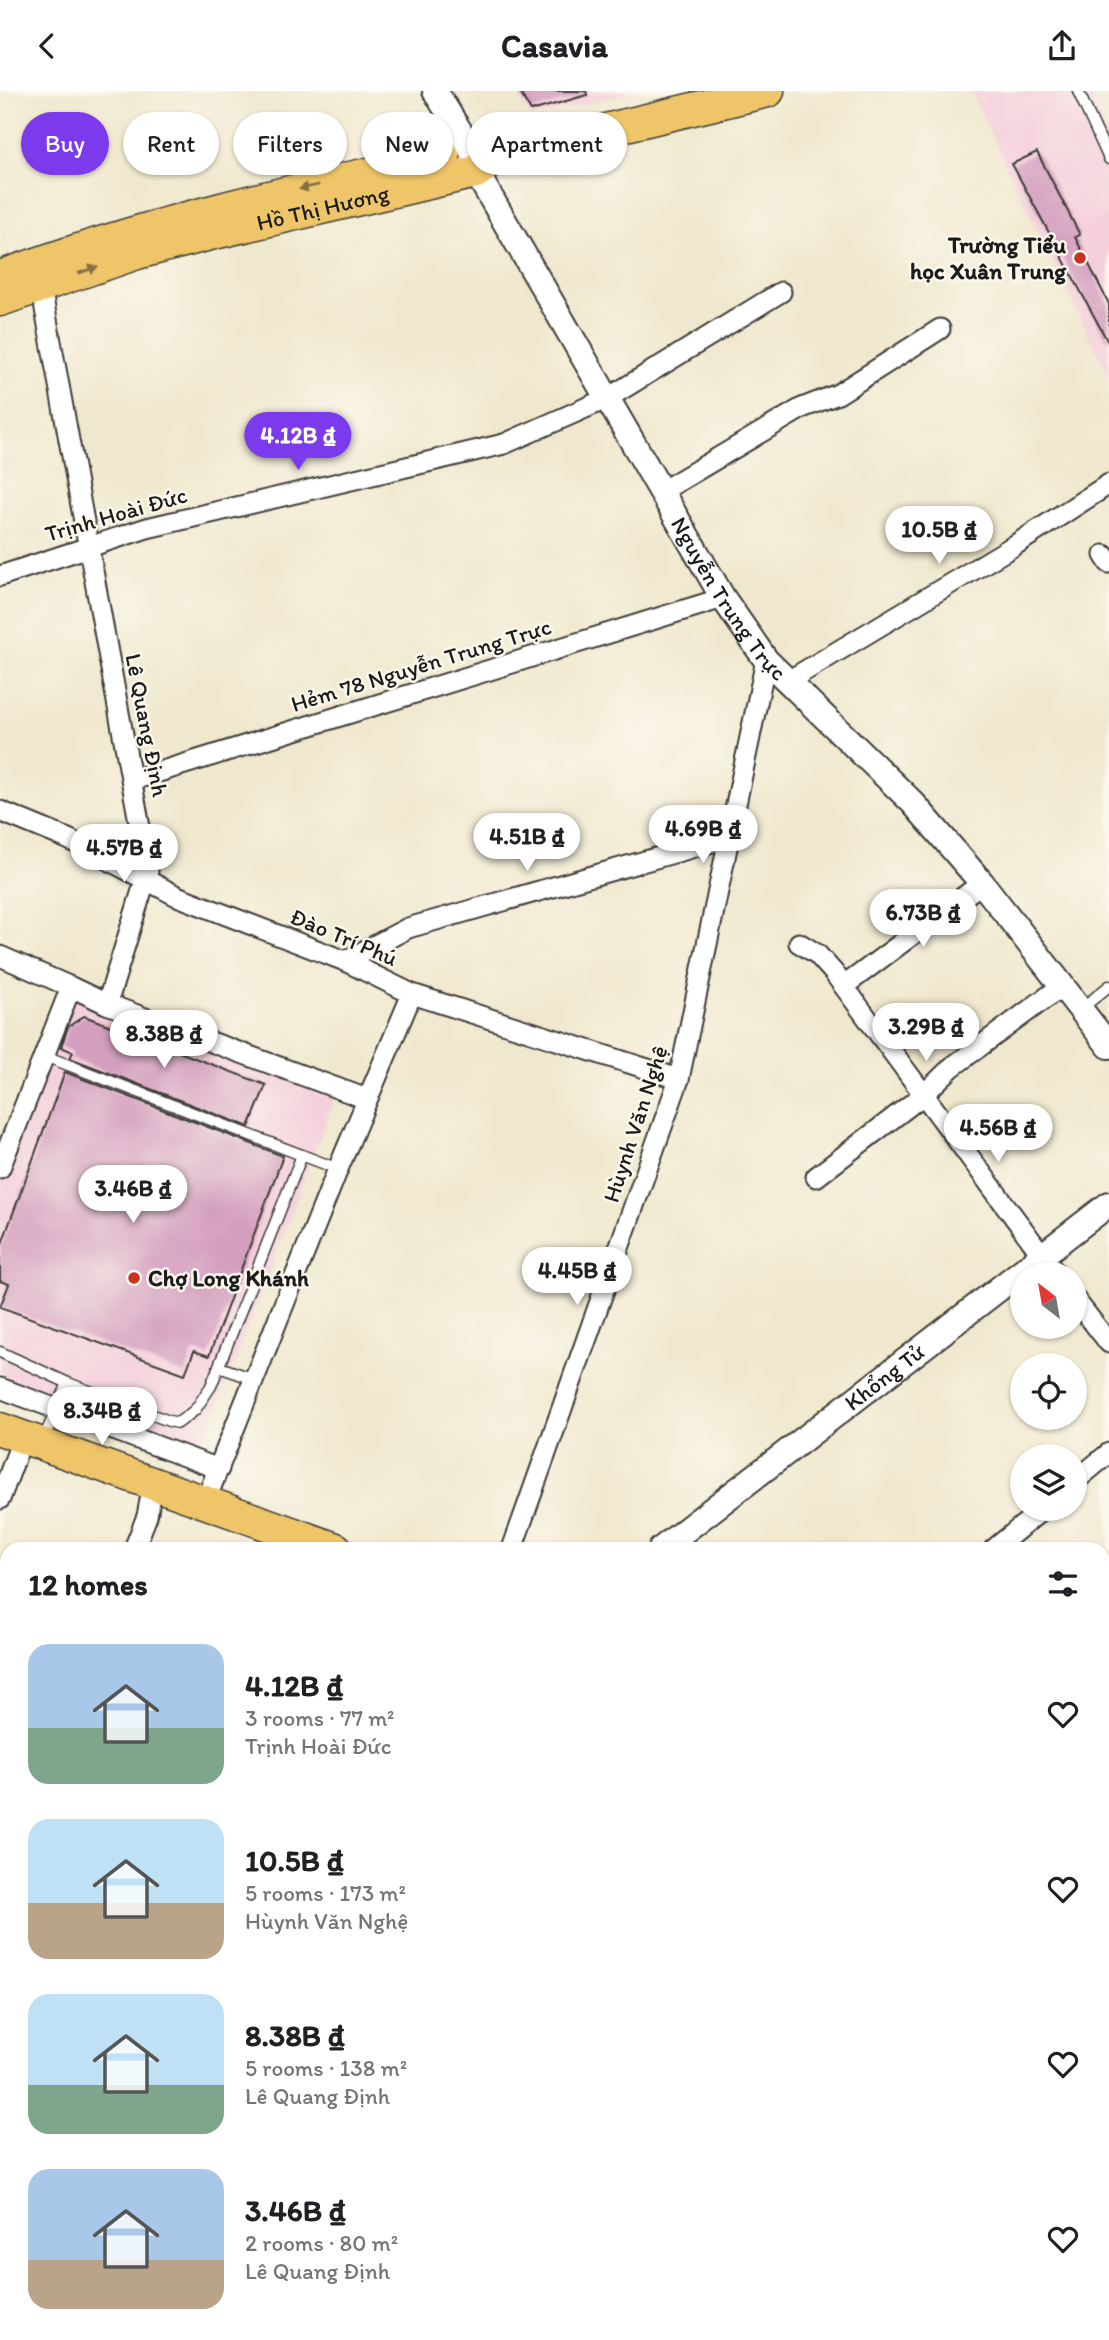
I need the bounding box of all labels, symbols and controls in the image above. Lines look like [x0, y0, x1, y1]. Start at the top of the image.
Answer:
icon: back [28, 27, 66, 65]
text: Casavia [501, 27, 608, 65]
icon: share [1043, 27, 1081, 65]
chip: Buy [21, 112, 109, 175]
chip: Rent [123, 112, 219, 175]
chip: Filters [233, 112, 347, 175]
chip: New [361, 112, 453, 175]
chip: Apartment [467, 112, 627, 175]
street label: Hồ Thị Hương [254, 179, 392, 237]
one-way arrow [298, 181, 320, 192]
place label: Trường Tiểu học Xuân Trung [910, 231, 1067, 285]
marker: Trường Tiểu học Xuân Trung [1072, 250, 1088, 266]
one-way arrow [77, 264, 98, 275]
pin: 4.12B ₫ [233, 413, 363, 472]
text: 4.12B ₫ [260, 421, 336, 449]
street label: Trịnh Hoài Đức [42, 480, 191, 548]
pin: 10.5B ₫ [874, 507, 1004, 566]
street label: Nguyễn Trung Trực [665, 512, 793, 687]
text: 10.5B ₫ [901, 515, 977, 543]
street label: Hẻm 78 Nguyễn Trung Trực [287, 612, 555, 718]
street label: Lê Quang Định [119, 651, 175, 800]
pin: 4.69B ₫ [638, 805, 768, 865]
pin: 4.51B ₫ [462, 813, 592, 873]
text: 4.69B ₫ [665, 814, 741, 842]
text: 4.51B ₫ [489, 822, 565, 850]
pin: 4.57B ₫ [59, 825, 189, 884]
text: 4.57B ₫ [86, 833, 162, 861]
pin: 6.73B ₫ [858, 889, 988, 949]
text: 6.73B ₫ [886, 898, 960, 926]
street label: Đào Trí Phú [286, 902, 402, 972]
pin: 3.29B ₫ [861, 1003, 991, 1063]
pin: 8.38B ₫ [99, 1011, 229, 1070]
text: 3.29B ₫ [888, 1012, 964, 1040]
text: 8.38B ₫ [126, 1019, 202, 1047]
street label: Hùynh Văn Nghệ [596, 1042, 674, 1206]
pin: 4.56B ₫ [933, 1105, 1063, 1164]
text: 4.56B ₫ [960, 1113, 1036, 1141]
pin: 3.46B ₫ [68, 1165, 198, 1225]
text: 3.46B ₫ [94, 1174, 172, 1202]
pin: 4.45B ₫ [512, 1247, 642, 1307]
text: 4.45B ₫ [538, 1256, 616, 1284]
north arrow [1010, 1262, 1087, 1339]
map controls [1010, 1262, 1087, 1521]
place label: Chợ Long Khánh [148, 1264, 309, 1292]
marker: Chợ Long Khánh [126, 1270, 142, 1286]
street label: Khổng Tử [839, 1337, 930, 1417]
button: locate [1010, 1353, 1087, 1430]
pin: 8.34B ₫ [37, 1387, 167, 1447]
text: 8.34B ₫ [63, 1396, 141, 1424]
button: layers [1010, 1444, 1087, 1521]
icon: filters [1044, 1565, 1082, 1603]
text: 12 homes [28, 1566, 148, 1603]
text: 4.12B ₫ [245, 1667, 343, 1704]
icon: home [84, 1672, 168, 1756]
icon: heart [1044, 1695, 1082, 1733]
text: 3 rooms · 77 m² [245, 1704, 395, 1732]
text: Trịnh Hoài Đức [245, 1732, 392, 1760]
text: 10.5B ₫ [245, 1842, 344, 1879]
icon: home [84, 1847, 168, 1931]
icon: heart [1044, 1870, 1082, 1908]
text: 5 rooms · 173 m² [245, 1879, 406, 1907]
text: Hùynh Văn Nghệ [245, 1907, 408, 1935]
text: 8.38B ₫ [245, 2017, 345, 2054]
icon: home [84, 2022, 168, 2106]
icon: heart [1044, 2045, 1082, 2083]
text: 5 rooms · 138 m² [245, 2054, 407, 2082]
text: Lê Quang Định [245, 2082, 390, 2110]
text: 3.46B ₫ [245, 2192, 346, 2229]
icon: home [84, 2197, 168, 2281]
icon: heart [1044, 2220, 1082, 2258]
text: 2 rooms · 80 m² [245, 2229, 398, 2257]
text: Lê Quang Định [245, 2257, 390, 2285]

